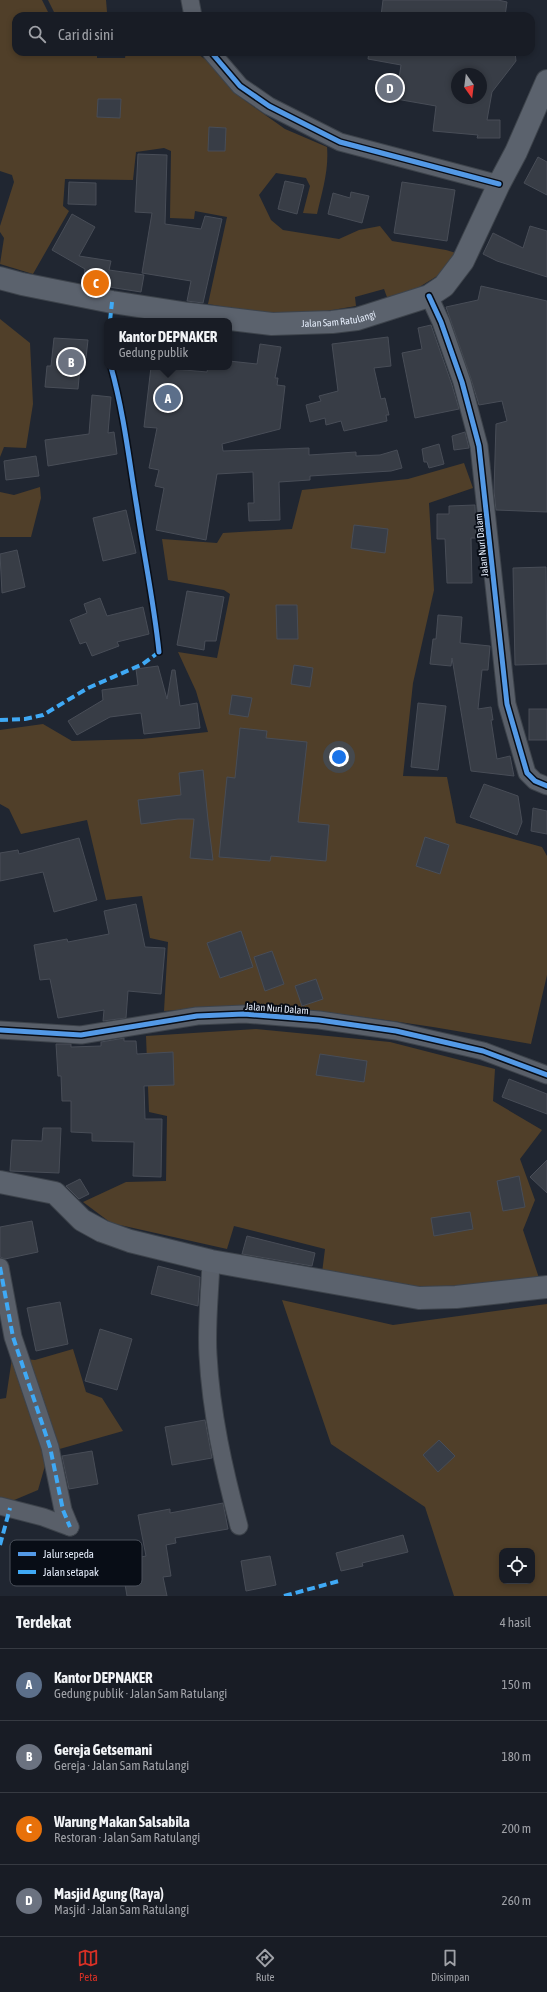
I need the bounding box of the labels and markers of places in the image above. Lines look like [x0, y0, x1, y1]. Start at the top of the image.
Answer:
pin: D [377, 73, 403, 103]
pin: C [83, 268, 109, 298]
pin: B [58, 347, 84, 377]
pin: A [155, 383, 181, 413]

